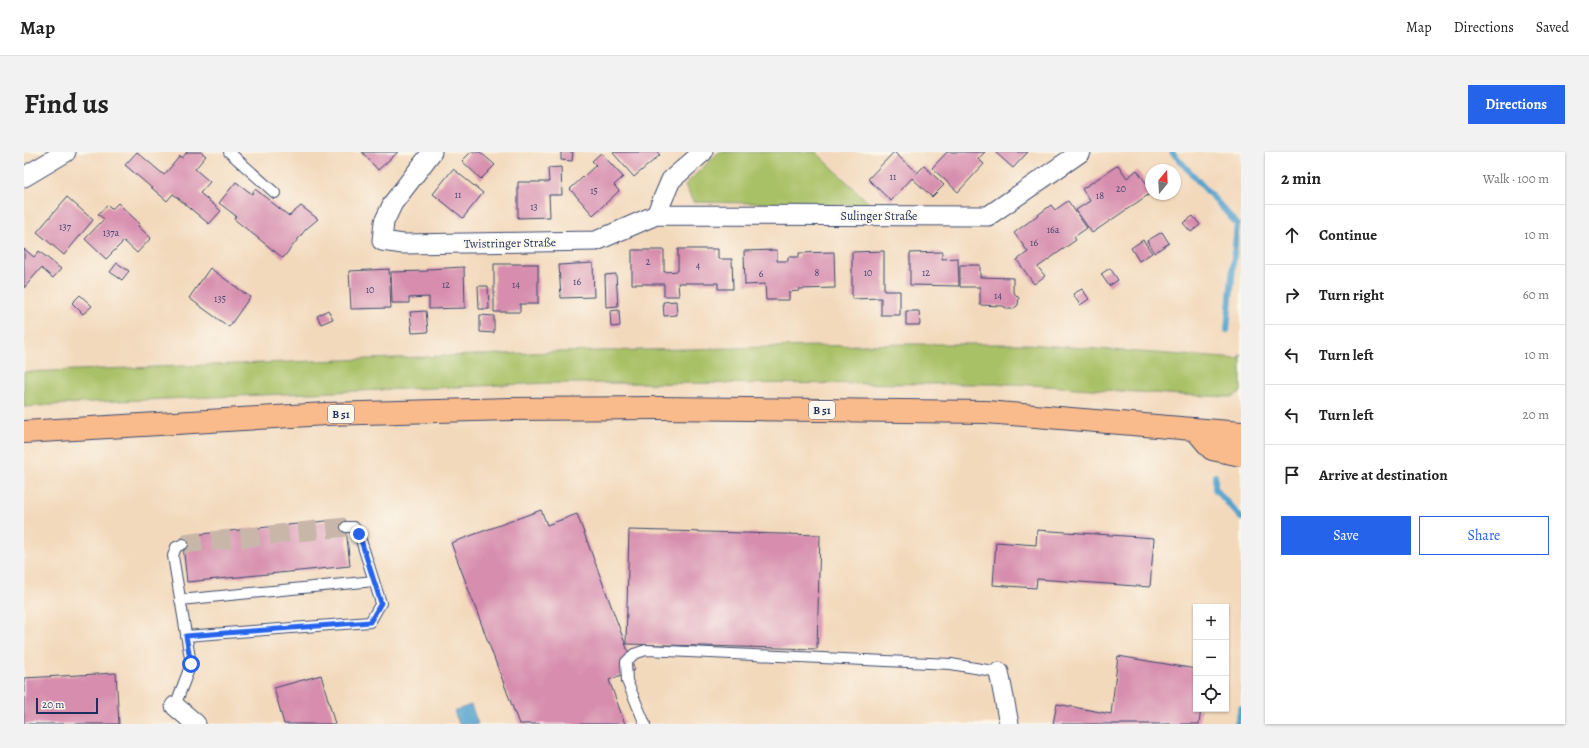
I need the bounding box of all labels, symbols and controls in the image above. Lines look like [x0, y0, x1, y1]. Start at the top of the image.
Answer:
text: Map [20, 15, 55, 41]
text: Map [1406, 18, 1432, 37]
text: Directions [1454, 18, 1514, 37]
text: Saved [1536, 18, 1569, 37]
text: Find us [24, 85, 109, 123]
button: Directions [1468, 85, 1565, 124]
north arrow [1145, 164, 1181, 200]
text: 2 min [1281, 167, 1321, 190]
house number: 11 [890, 170, 897, 183]
text: Walk · 100 m [1483, 170, 1549, 187]
house number: 20 [1116, 182, 1126, 195]
house number: 15 [590, 184, 598, 197]
house number: 11 [455, 188, 462, 201]
house number: 18 [1096, 189, 1104, 202]
house number: 13 [530, 200, 538, 213]
street label: Sulinger Straße [841, 208, 917, 224]
house number: 137 [59, 220, 72, 233]
house number: 16a [1047, 223, 1060, 236]
icon: ahead [1281, 224, 1303, 246]
text: Continue [1319, 225, 1377, 245]
house number: 137a [103, 226, 120, 239]
text: 10 m [1524, 226, 1549, 243]
street label: Twistringer Straße [464, 234, 556, 252]
house number: 16 [1030, 236, 1038, 249]
house number: 2 [646, 255, 651, 268]
house number: 4 [696, 259, 701, 272]
house number: 8 [815, 266, 820, 279]
house number: 10 [864, 266, 872, 279]
house number: 12 [922, 266, 930, 279]
house number: 6 [759, 267, 764, 280]
house number: 16 [573, 275, 581, 288]
house number: 12 [442, 278, 450, 291]
house number: 14 [512, 278, 520, 291]
house number: 10 [366, 283, 374, 296]
icon: right [1281, 284, 1303, 306]
text: Turn right [1319, 285, 1384, 305]
text: 60 m [1523, 286, 1549, 303]
house number: 14 [994, 289, 1002, 302]
house number: 135 [214, 292, 226, 305]
icon: left [1281, 344, 1303, 366]
text: Turn left [1319, 345, 1374, 365]
text: 10 m [1524, 346, 1549, 363]
road number: B 51 [809, 401, 835, 419]
icon: left [1281, 404, 1303, 426]
road number: B 51 [328, 405, 354, 423]
text: Turn left [1319, 405, 1374, 425]
text: 20 m [1523, 406, 1549, 423]
icon: arrive [1281, 464, 1303, 486]
text: Arrive at destination [1319, 465, 1448, 485]
button: Save [1281, 516, 1411, 555]
button: Share [1419, 516, 1549, 555]
route end [350, 525, 368, 543]
map controls [1193, 604, 1229, 712]
button: + [1193, 604, 1229, 640]
button: − [1193, 640, 1229, 676]
route start [182, 655, 200, 673]
button: locate [1193, 676, 1229, 712]
scale bar [36, 696, 98, 715]
text: 20 m [42, 697, 64, 712]

